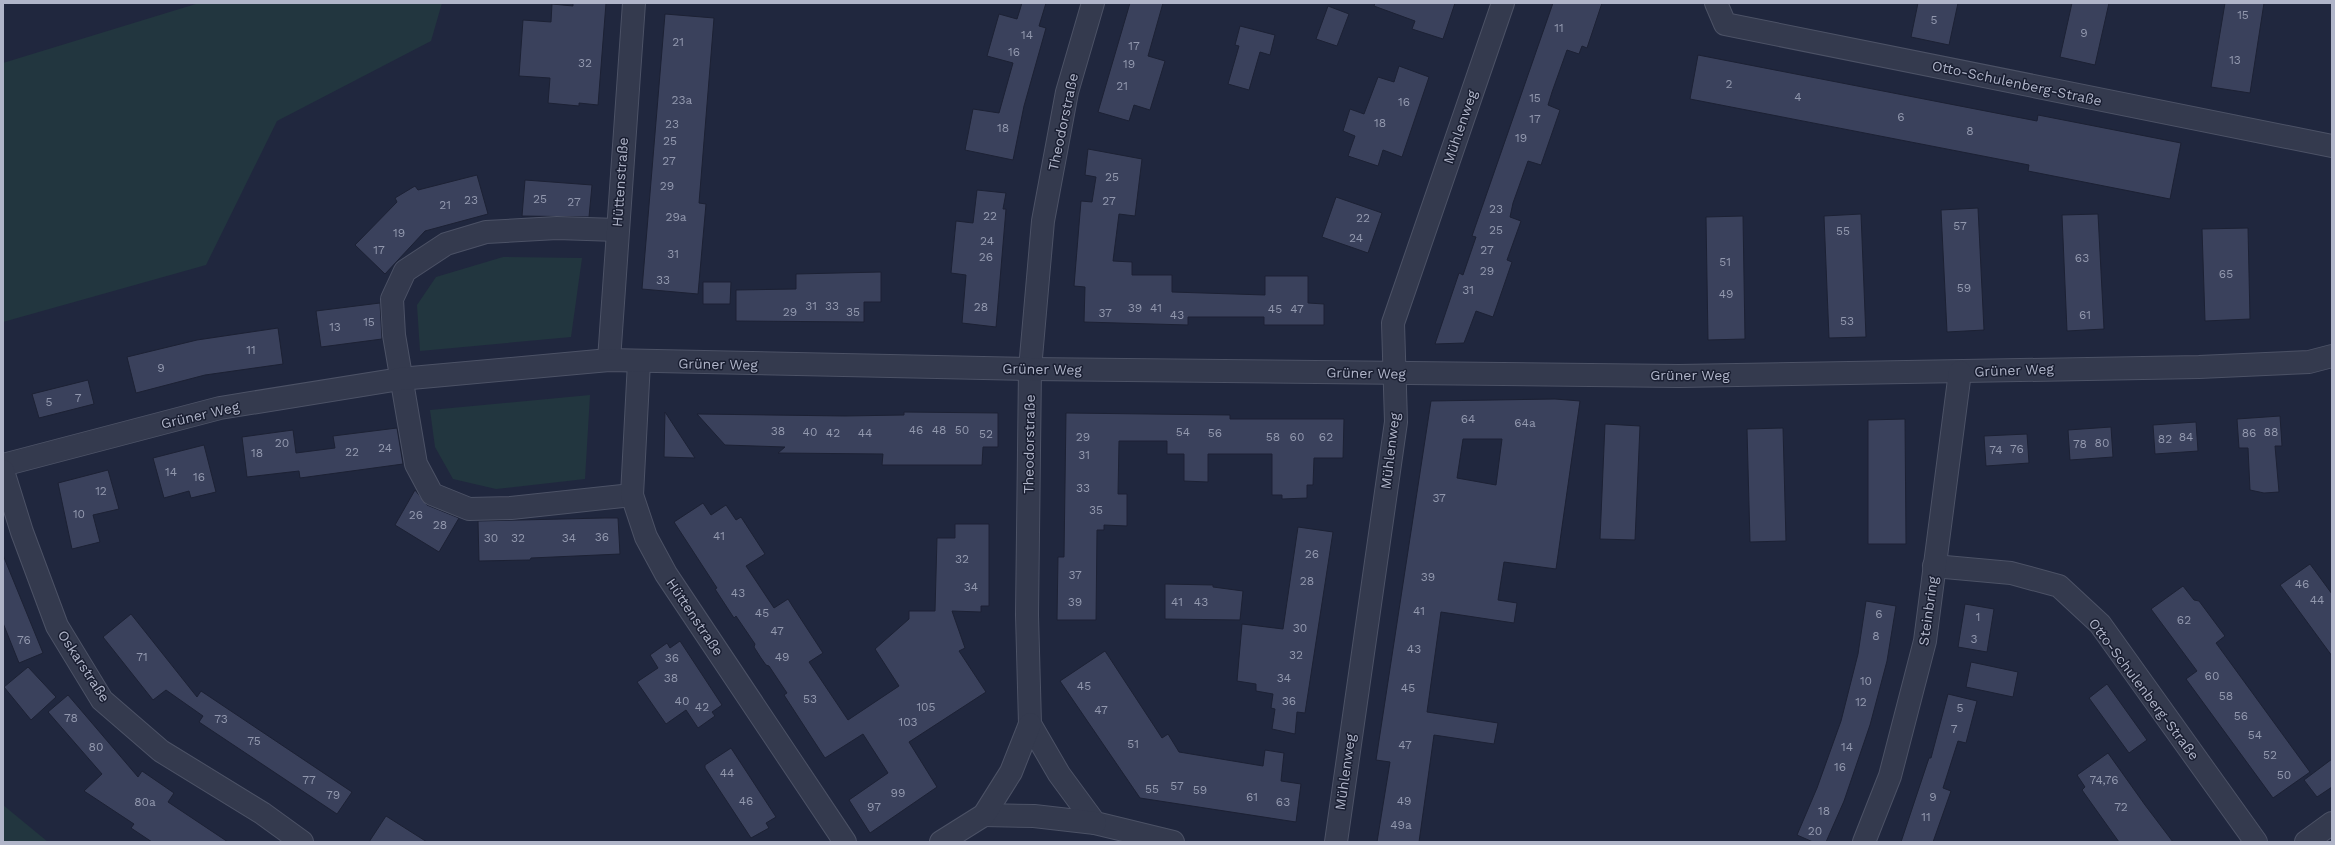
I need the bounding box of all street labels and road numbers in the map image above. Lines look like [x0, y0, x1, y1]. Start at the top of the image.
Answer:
street label: Otto-Schulenberg-Straße [1931, 57, 2103, 109]
street label: Theodorstraße [1045, 72, 1081, 172]
street label: Mühlenweg [1440, 87, 1480, 166]
street label: Hüttenstraße [609, 137, 631, 227]
street label: Grüner Weg [678, 355, 758, 373]
street label: Grüner Weg [1002, 360, 1082, 378]
street label: Grüner Weg [1974, 361, 2055, 379]
street label: Grüner Weg [1326, 364, 1406, 382]
street label: Grüner Weg [1650, 367, 1730, 383]
street label: Theodorstraße [1020, 394, 1038, 494]
street label: Grüner Weg [159, 398, 241, 432]
street label: Mühlenweg [1377, 411, 1403, 490]
street label: Hüttenstraße [663, 575, 727, 659]
street label: Steinbring [1915, 575, 1941, 647]
street label: Otto-Schulenberg-Straße [2086, 615, 2202, 763]
street label: Oskarstraße [55, 627, 113, 705]
street label: Mühlenweg [1332, 732, 1358, 811]

